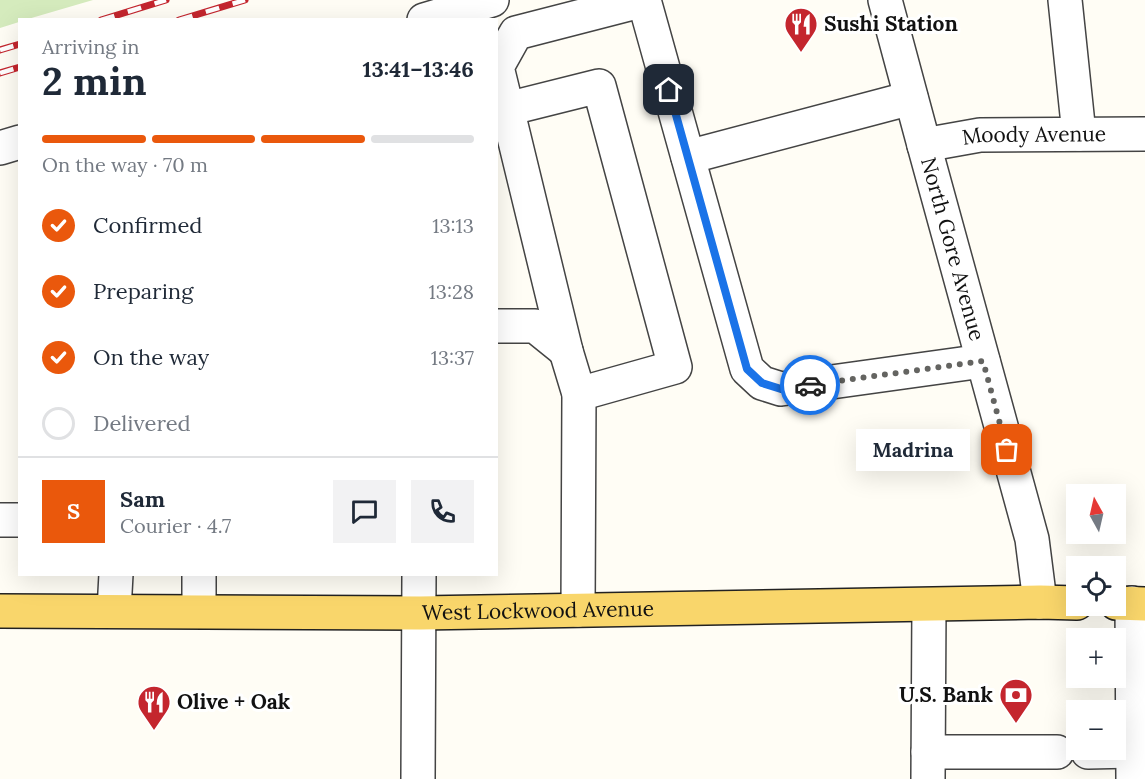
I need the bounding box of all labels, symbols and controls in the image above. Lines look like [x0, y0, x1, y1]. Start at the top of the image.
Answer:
restaurant icon: Sushi Station [783, 6, 819, 53]
place label: Sushi Station [824, 10, 958, 37]
text: Arriving in [42, 34, 139, 59]
text: 13:41–13:46 [362, 55, 474, 83]
text: 2 min [42, 56, 147, 106]
pin [643, 64, 694, 115]
icon: home [652, 73, 685, 106]
street label: Moody Avenue [960, 120, 1106, 151]
text: On the way · 70 m [42, 152, 208, 177]
street label: North Gore Avenue [915, 154, 991, 344]
icon: check [42, 209, 75, 242]
text: Confirmed [93, 211, 202, 239]
text: 13:13 [432, 213, 474, 238]
icon: check [42, 275, 75, 308]
text: Preparing [93, 277, 193, 305]
text: 13:28 [429, 279, 474, 304]
icon: check [42, 341, 75, 374]
text: On the way [93, 343, 209, 371]
text: 13:37 [431, 345, 474, 370]
courier [780, 355, 840, 415]
icon: car [794, 369, 827, 402]
text: Delivered [93, 409, 191, 437]
pin [981, 424, 1032, 475]
callout: Madrina [857, 429, 971, 471]
icon: bag [990, 433, 1023, 466]
text: Madrina [872, 437, 954, 462]
button: chat [333, 480, 396, 543]
button: phone [411, 480, 474, 543]
north arrow [1066, 484, 1126, 544]
map controls [1066, 484, 1126, 760]
text: Sam [120, 485, 165, 513]
text: S [67, 497, 80, 525]
text: Courier · 4.7 [120, 513, 231, 538]
button: locate [1066, 556, 1126, 616]
street label: West Lockwood Avenue [422, 595, 654, 626]
button: + [1066, 628, 1126, 688]
bank icon: U.S. Bank [998, 677, 1034, 724]
place label: U.S. Bank [899, 681, 994, 708]
restaurant icon: Olive + Oak [136, 684, 172, 731]
place label: Olive + Oak [177, 688, 291, 715]
button: − [1066, 700, 1126, 760]

